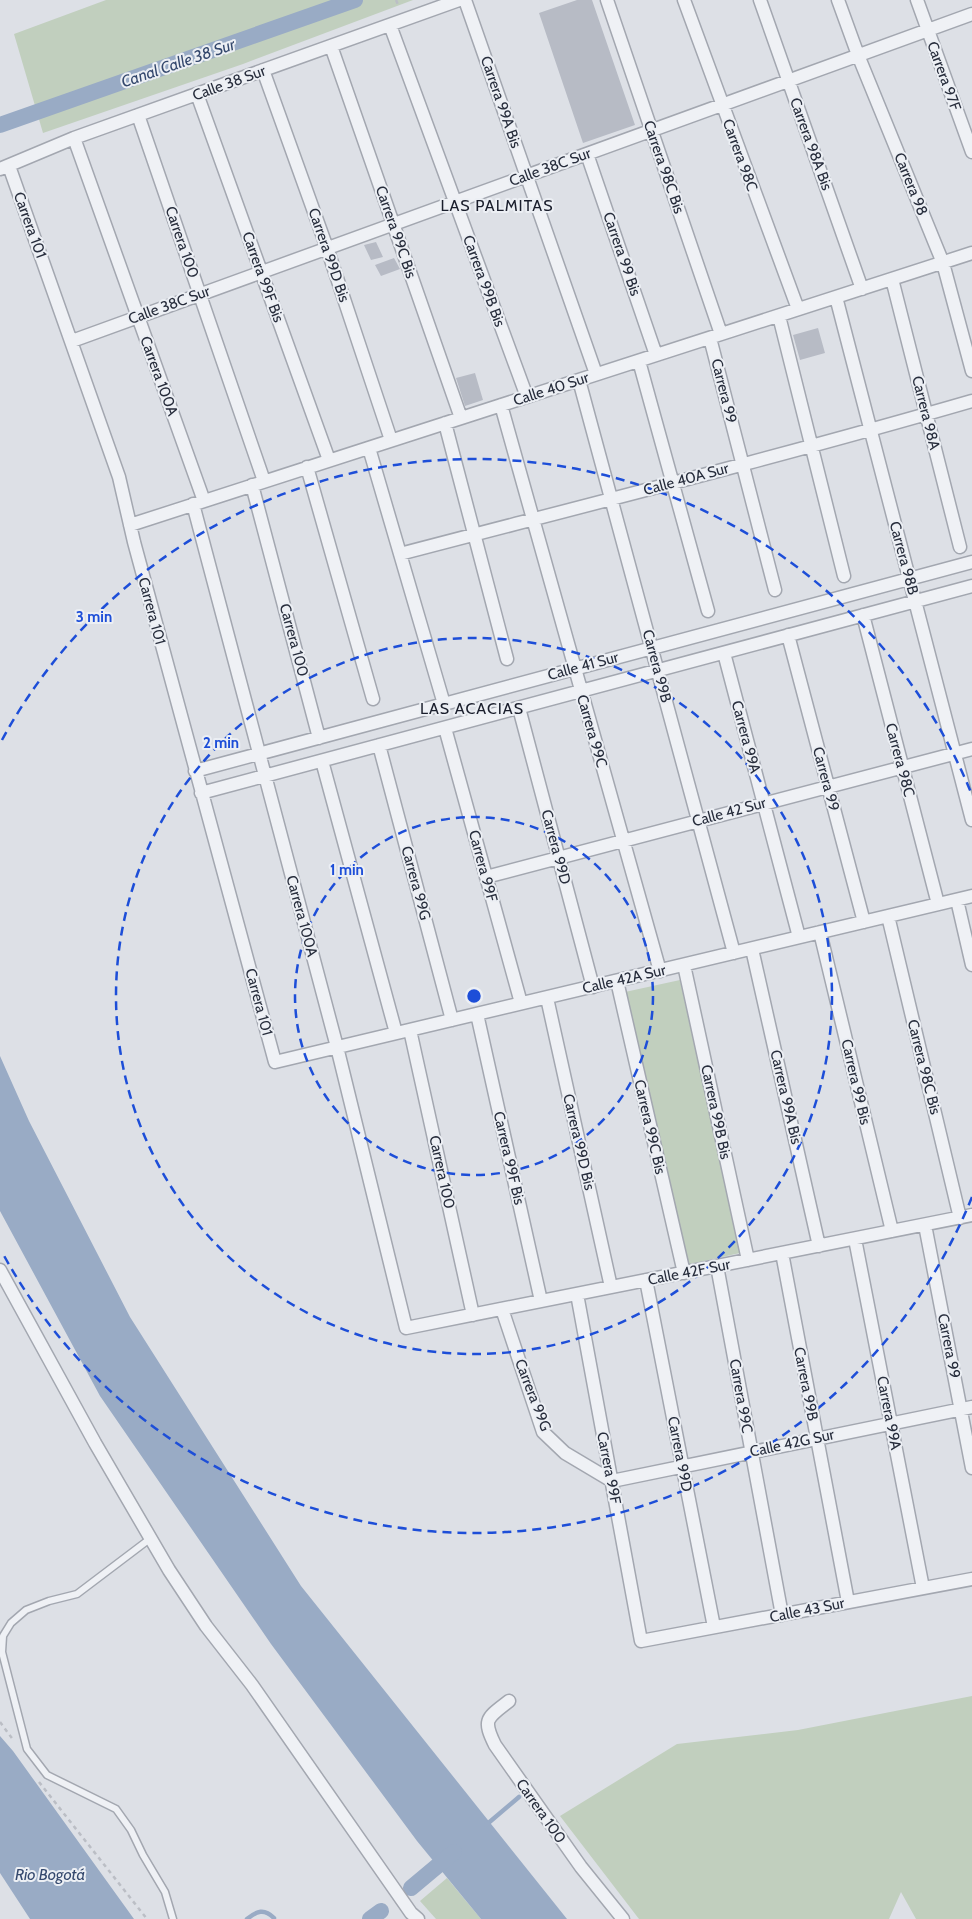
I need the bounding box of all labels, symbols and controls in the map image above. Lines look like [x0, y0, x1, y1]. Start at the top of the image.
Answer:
water label: Canal Calle 38 Sur [119, 35, 237, 91]
street label: Carrera 97F [923, 39, 965, 113]
street label: Carrera 99A Bis [477, 54, 525, 150]
street label: Calle 38 Sur [190, 61, 268, 105]
street label: Carrera 98A Bis [786, 95, 836, 193]
street label: Carrera 98C [719, 116, 761, 194]
street label: Carrera 98C Bis [640, 118, 688, 216]
street label: Calle 38C Sur [507, 144, 594, 190]
street label: Carrera 98 [890, 150, 932, 218]
street label: Carrera 99C Bis [372, 183, 420, 281]
street label: Carrera 101 [10, 190, 50, 260]
district label: LAS PALMITAS [440, 196, 554, 215]
street label: Carrera 100 [161, 204, 203, 280]
street label: Carrera 99D Bis [305, 206, 353, 304]
street label: Carrera 99 Bis [599, 210, 645, 298]
street label: Carrera 99F Bis [238, 229, 288, 325]
street label: Carrera 99B Bis [459, 233, 509, 329]
street label: Calle 38C Sur [126, 282, 213, 328]
street label: Carrera 100A [136, 334, 182, 419]
street label: Carrera 99 [707, 357, 741, 425]
street label: Calle 40 Sur [511, 368, 591, 410]
street label: Carrera 98A [908, 374, 944, 453]
street label: Calle 40A Sur [641, 459, 731, 499]
street label: Carrera 98B [886, 519, 922, 597]
street label: Carrera 101 [134, 575, 170, 647]
street label: Carrera 100 [276, 602, 312, 678]
text: 3 min [76, 608, 112, 626]
street label: Carrera 99B [639, 628, 675, 704]
street label: Calle 41 Sur [546, 648, 621, 684]
street label: Carrera 99C [573, 693, 611, 769]
district label: LAS ACACIAS [420, 699, 524, 718]
street label: Carrera 99A [728, 699, 765, 776]
street label: Carrera 98C [882, 721, 918, 799]
text: 2 min [203, 734, 239, 752]
street label: Carrera 99 [809, 745, 843, 813]
street label: Calle 42 Sur [690, 793, 768, 830]
street label: Carrera 99D [537, 808, 575, 886]
street label: Carrera 99F [465, 828, 501, 904]
street label: Carrera 99G [398, 844, 434, 922]
text: 1 min [330, 861, 364, 879]
street label: Carrera 100A [282, 873, 322, 959]
street label: Calle 42A Sur [581, 961, 668, 997]
street label: Carrera 101 [241, 966, 277, 1038]
centre of rings [465, 987, 483, 1005]
street label: Carrera 98C Bis [904, 1018, 944, 1116]
street label: Carrera 99 Bis [837, 1037, 875, 1127]
street label: Carrera 99A Bis [766, 1048, 806, 1146]
street label: Carrera 99B Bis [697, 1063, 735, 1161]
street label: Carrera 99C Bis [630, 1078, 670, 1176]
street label: Carrera 99D Bis [559, 1092, 599, 1192]
street label: Carrera 99F Bis [490, 1110, 528, 1206]
street label: Carrera 100 [425, 1134, 459, 1210]
street label: Calle 42F Sur [646, 1255, 732, 1289]
street label: Carrera 99 [934, 1312, 964, 1380]
street label: Carrera 99B [790, 1346, 822, 1422]
street label: Carrera 99G [511, 1356, 555, 1434]
street label: Carrera 99C [726, 1358, 756, 1434]
street label: Carrera 99A [873, 1375, 905, 1452]
street label: Carrera 99D [664, 1415, 696, 1493]
street label: Calle 42G Sur [748, 1425, 836, 1461]
street label: Carrera 99F [593, 1430, 625, 1506]
street label: Calle 43 Sur [768, 1594, 846, 1626]
street label: Carrera 100 [512, 1775, 570, 1847]
water label: Rio Bogotá [15, 1865, 85, 1884]

